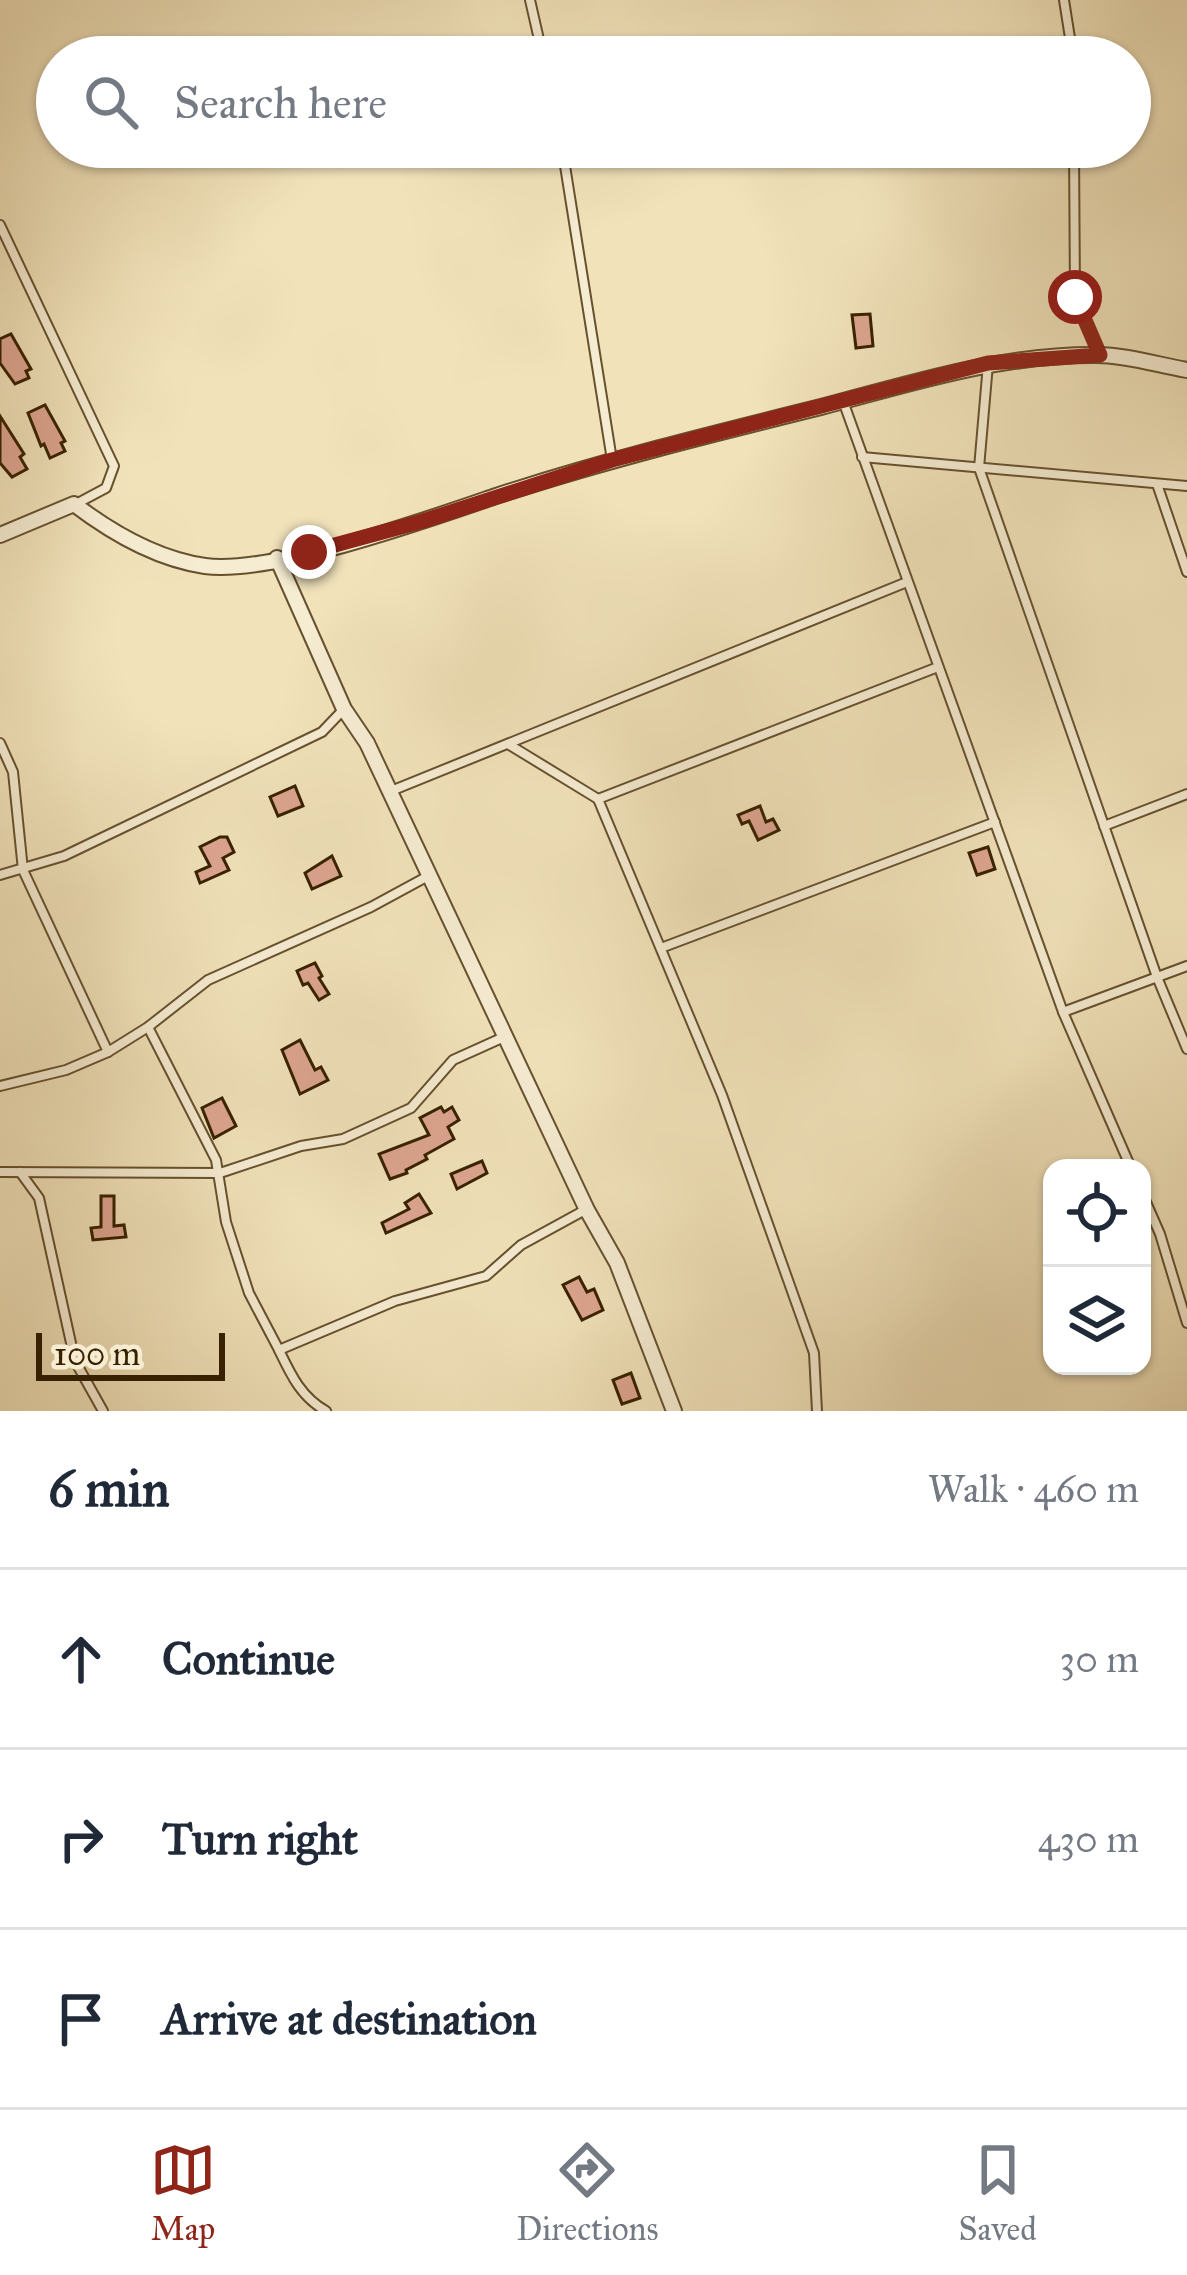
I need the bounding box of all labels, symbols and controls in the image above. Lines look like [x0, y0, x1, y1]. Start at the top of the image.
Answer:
search box [36, 36, 1151, 168]
icon: search [78, 69, 144, 135]
text: Search here [174, 75, 387, 130]
route start [1048, 270, 1102, 324]
route end [282, 525, 336, 579]
map controls [1043, 1159, 1151, 1375]
button: locate [1043, 1159, 1151, 1267]
button: layers [1043, 1267, 1151, 1375]
scale bar [36, 1327, 225, 1380]
text: 100 m [54, 1334, 140, 1374]
text: 6 min [48, 1458, 170, 1520]
text: Walk · 460 m [928, 1465, 1139, 1513]
icon: ahead [48, 1626, 114, 1692]
text: Continue [162, 1631, 335, 1686]
text: 30 m [1060, 1635, 1139, 1683]
icon: right [48, 1806, 114, 1872]
text: Turn right [162, 1811, 358, 1866]
text: 430 m [1038, 1815, 1139, 1863]
icon: arrive [48, 1986, 114, 2052]
text: Arrive at destination [162, 1991, 537, 2046]
tab: Map [150, 2137, 216, 2249]
tab: Directions [516, 2137, 658, 2249]
tab: Saved [959, 2137, 1037, 2249]

